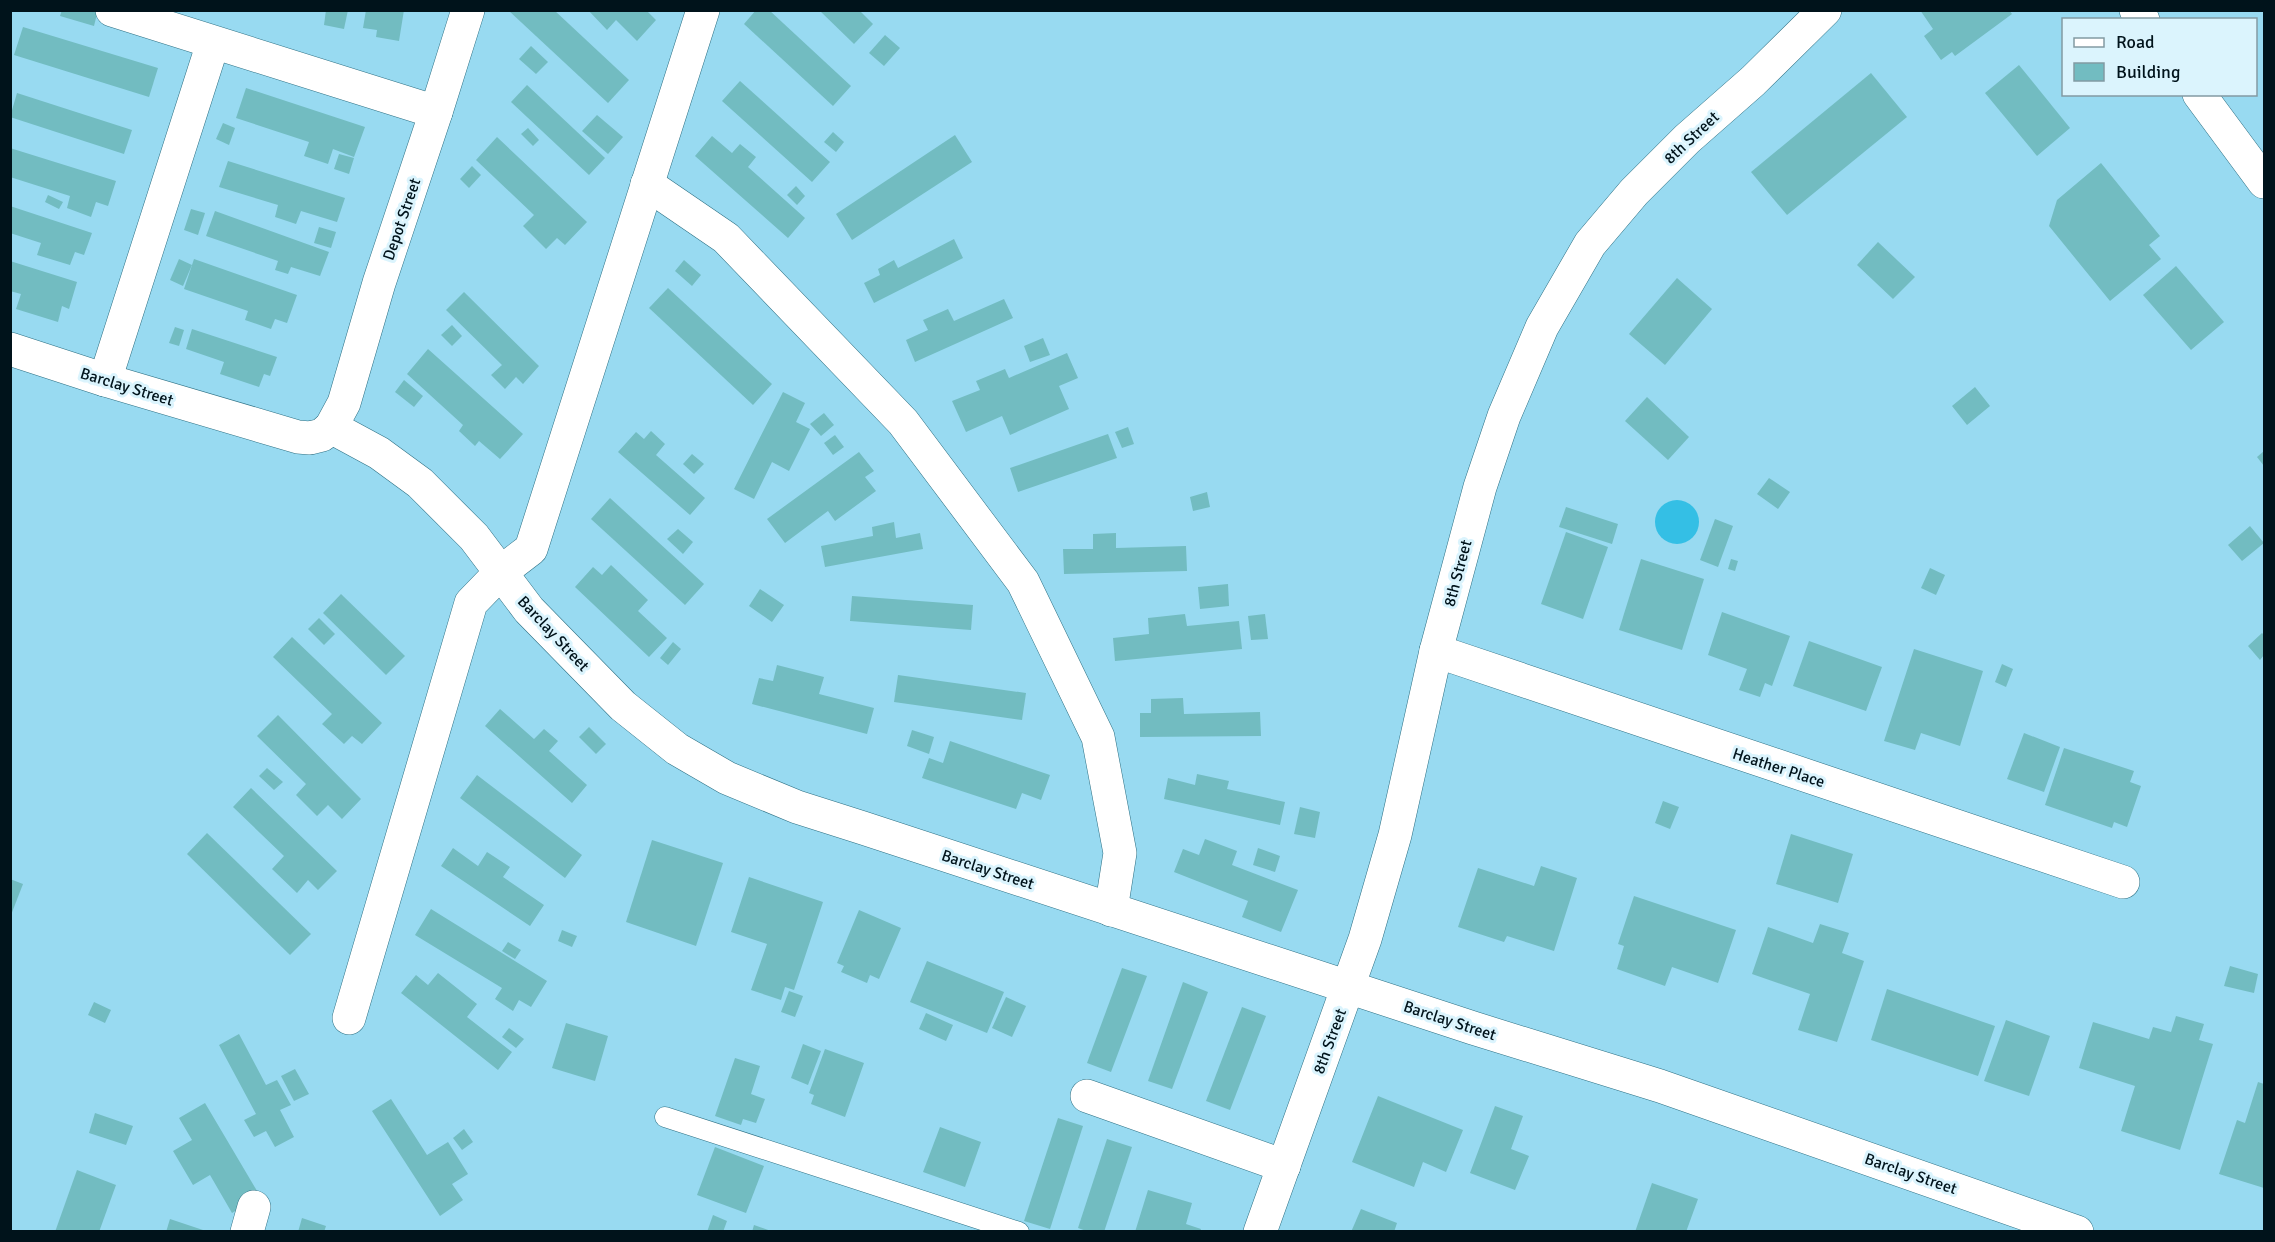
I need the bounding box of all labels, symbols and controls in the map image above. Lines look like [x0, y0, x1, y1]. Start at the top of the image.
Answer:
legend [2062, 18, 2257, 96]
text: Road [2116, 31, 2155, 53]
text: Building [2116, 61, 2180, 83]
street label: 8th Street [1660, 107, 1724, 168]
street label: Depot Street [379, 175, 426, 263]
street label: Barclay Street [78, 363, 176, 411]
street label: 8th Street [1439, 537, 1477, 609]
street label: Barclay Street [513, 592, 594, 676]
street label: Heather Place [1730, 744, 1827, 792]
street label: Barclay Street [939, 846, 1037, 894]
street label: Barclay Street [1401, 997, 1499, 1045]
street label: 8th Street [1309, 1006, 1351, 1077]
street label: Barclay Street [1862, 1149, 1960, 1199]

